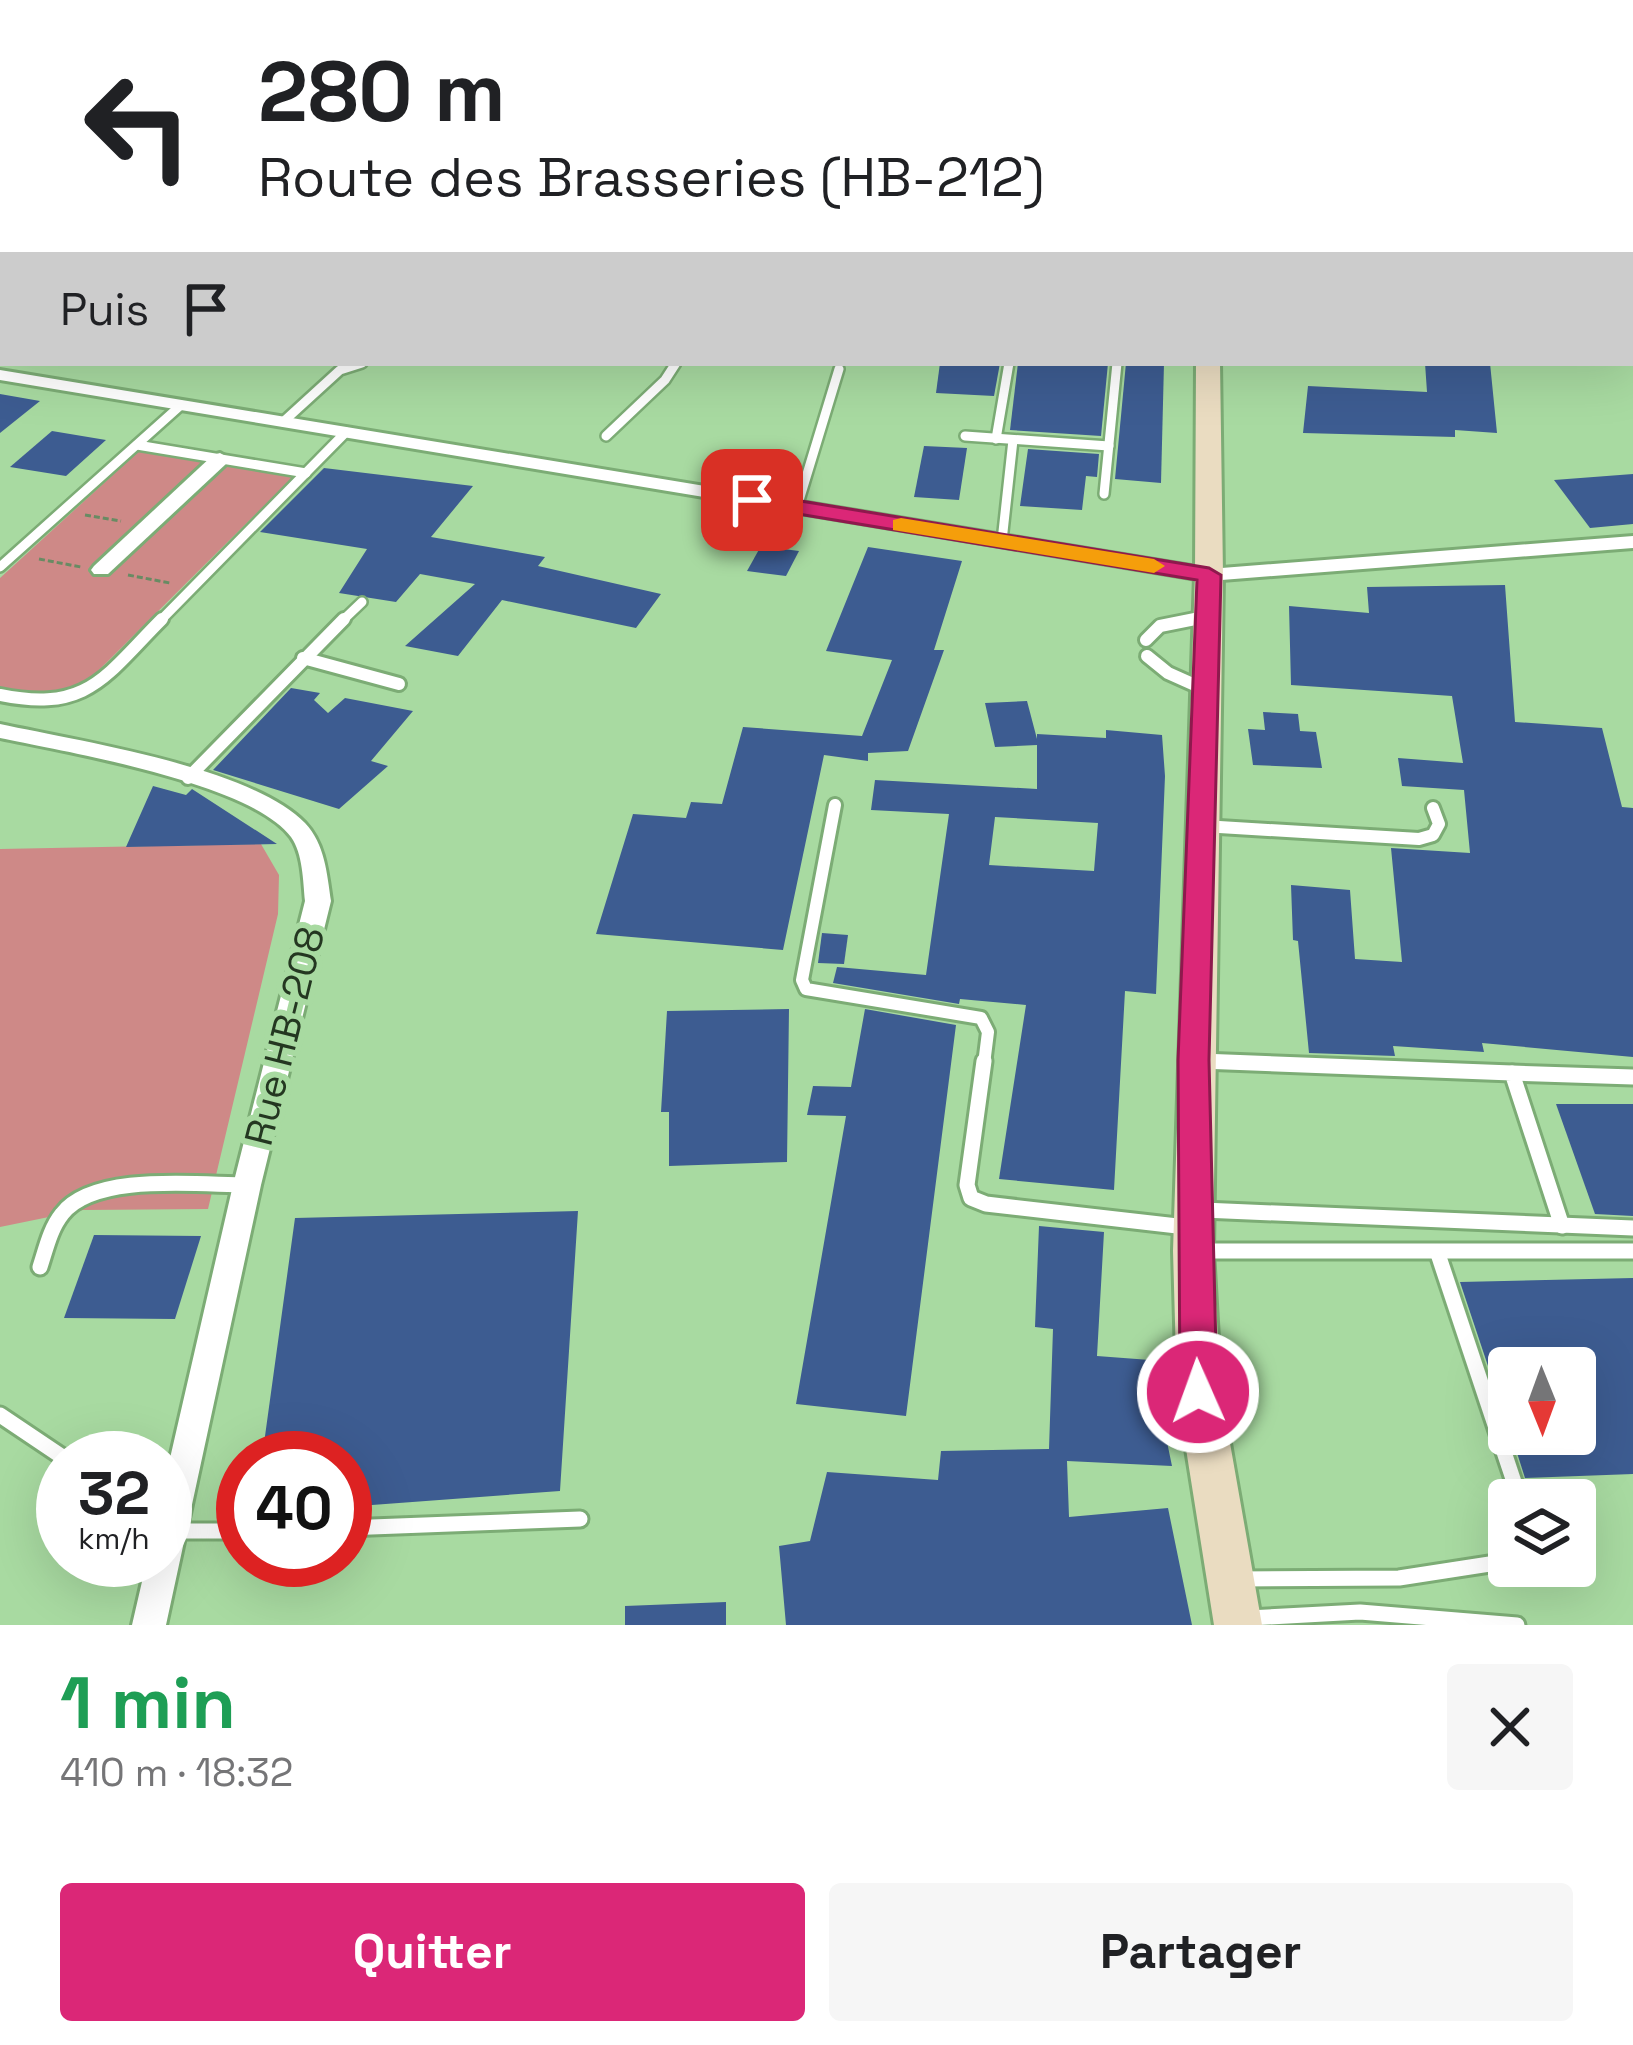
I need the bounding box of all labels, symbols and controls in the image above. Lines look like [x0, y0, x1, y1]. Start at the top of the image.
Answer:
text: 280 m [258, 38, 506, 146]
icon: left [60, 48, 216, 204]
text: Route des Brasseries (HB-212) [258, 143, 1044, 212]
icon: arrive [173, 276, 239, 342]
text: Puis [60, 281, 149, 338]
pin [701, 449, 803, 551]
icon: arrive [719, 467, 785, 533]
street label: Rue HB-208 [234, 922, 335, 1150]
position arrow [1135, 1329, 1261, 1455]
north arrow [1488, 1347, 1596, 1455]
map controls [1488, 1347, 1596, 1587]
speed limit sign: 40 [216, 1431, 372, 1587]
text: 32 [78, 1455, 150, 1532]
button: layers [1488, 1479, 1596, 1587]
text: km/h [78, 1519, 150, 1558]
text: 1 min [60, 1657, 236, 1749]
button: close [1447, 1664, 1573, 1790]
text: 410 m · 18:32 [60, 1748, 293, 1797]
button: Quitter [60, 1883, 805, 2021]
button: Partager [829, 1883, 1573, 2021]

